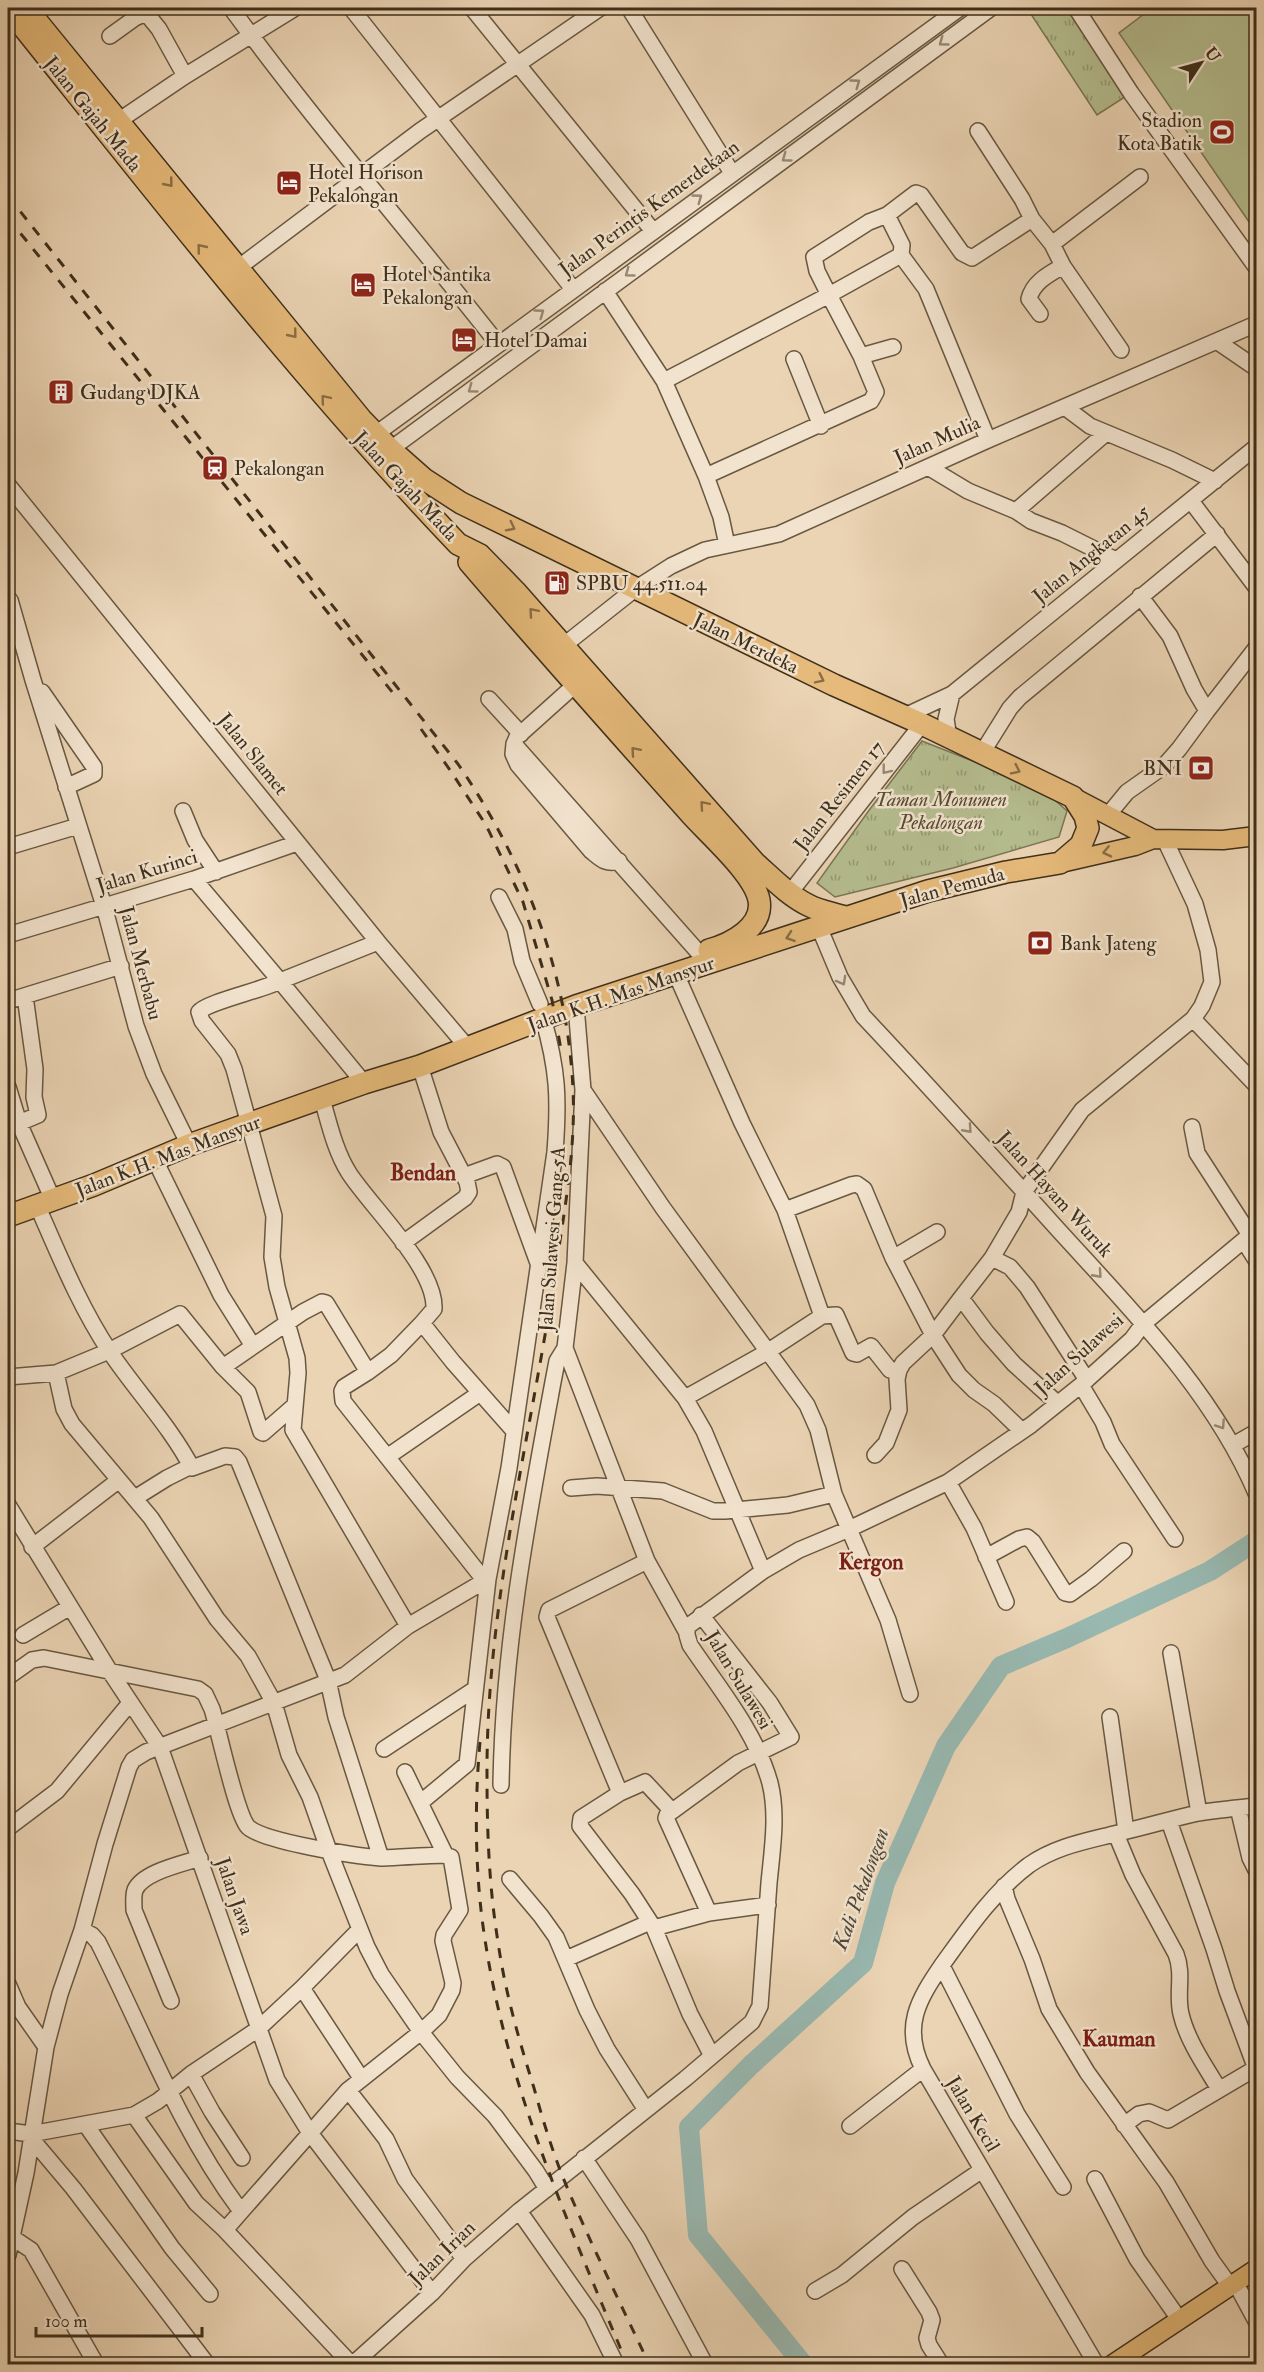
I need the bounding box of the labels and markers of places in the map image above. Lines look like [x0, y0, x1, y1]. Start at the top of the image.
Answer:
place label: Stadion Kota Batik [1117, 108, 1202, 156]
sports icon: Stadion Kota Batik [1207, 117, 1237, 147]
place label: Hotel Horison Pekalongan [308, 160, 423, 208]
hotel icon: Hotel Horison Pekalongan [274, 168, 304, 198]
place label: Hotel Santika Pekalongan [382, 262, 492, 310]
hotel icon: Hotel Santika Pekalongan [348, 270, 378, 300]
hotel icon: Hotel Damai [449, 325, 479, 355]
place label: Hotel Damai [484, 328, 588, 353]
building icon: Gudang DJKA [46, 377, 76, 407]
place label: Gudang DJKA [80, 380, 201, 405]
station icon: Pekalongan [200, 453, 230, 483]
place label: Pekalongan [234, 456, 325, 481]
fuel station icon: SPBU 44.511.04 [542, 568, 572, 598]
place label: SPBU 44.511.04 [576, 571, 707, 596]
bank icon: BNI [1186, 753, 1216, 783]
place label: BNI [1143, 756, 1182, 781]
bank icon: Bank Jateng [1025, 928, 1055, 958]
place label: Bank Jateng [1060, 931, 1157, 956]

